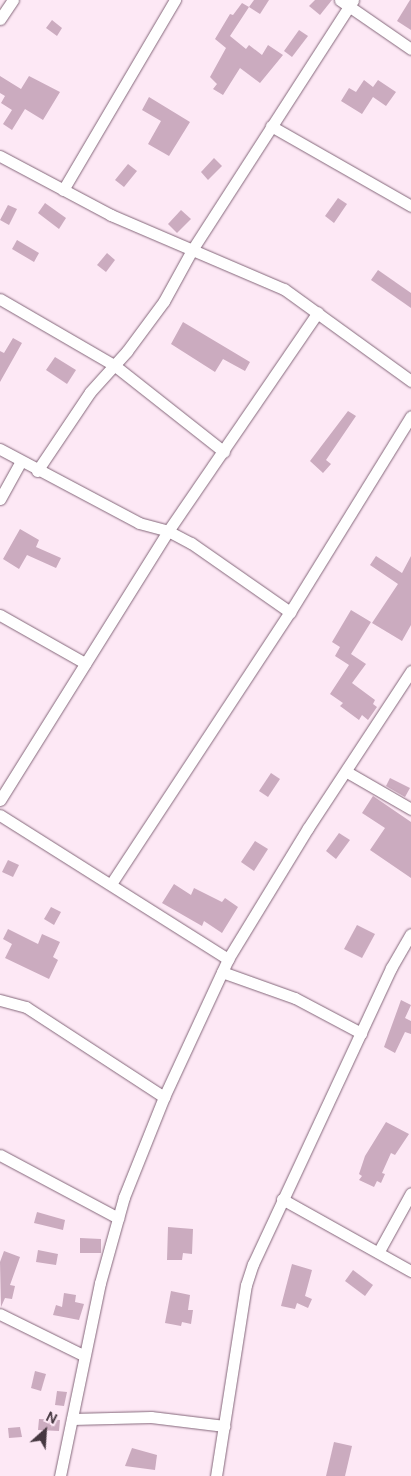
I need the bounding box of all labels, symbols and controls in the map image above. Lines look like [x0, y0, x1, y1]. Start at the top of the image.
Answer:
north arrow [20, 1406, 70, 1456]
text: N [43, 1407, 60, 1428]

